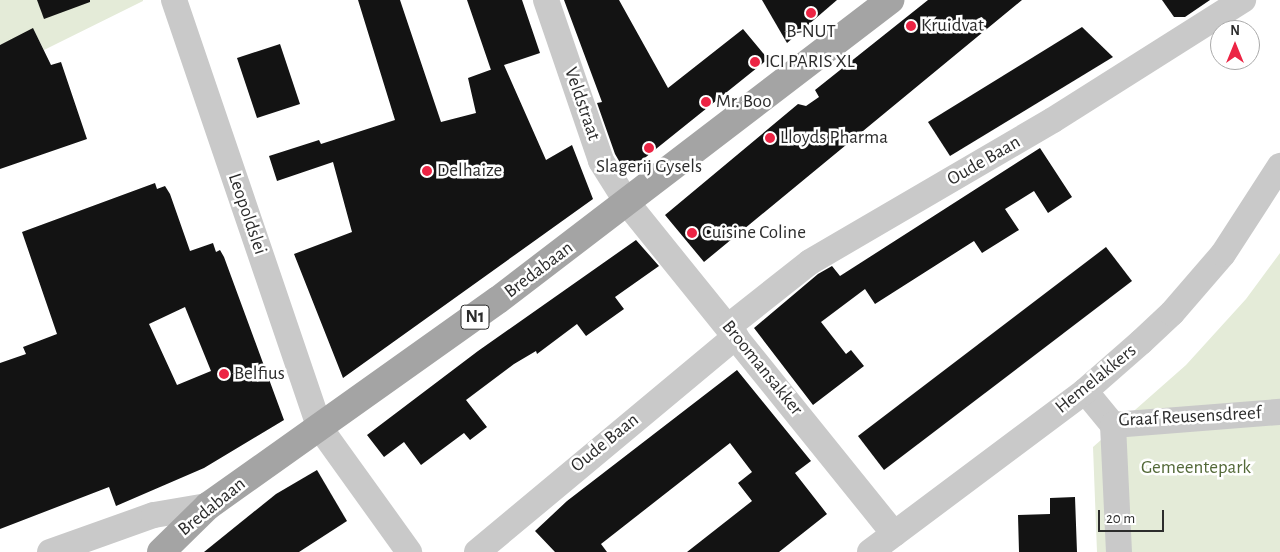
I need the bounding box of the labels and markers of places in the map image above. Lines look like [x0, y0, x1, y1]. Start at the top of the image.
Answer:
marker: B-NUT [805, 7, 817, 19]
place label: Kruidvat [921, 15, 984, 37]
marker: Kruidvat [905, 20, 917, 32]
place label: B-NUT [786, 21, 836, 43]
place label: ICI PARIS XL [765, 51, 855, 73]
marker: ICI PARIS XL [749, 56, 761, 68]
place label: Mr. Boo [716, 91, 771, 113]
marker: Mr. Boo [700, 96, 712, 108]
place label: Lloyds Pharma [780, 127, 888, 149]
marker: Lloyds Pharma [764, 132, 776, 144]
marker: Slagerij Gysels [643, 142, 655, 154]
place label: Slagerij Gysels [596, 156, 702, 178]
place label: Delhaize [437, 160, 502, 182]
marker: Delhaize [421, 165, 433, 177]
place label: Cuisine Coline [702, 222, 806, 244]
marker: Cuisine Coline [686, 227, 698, 239]
place label: Belfius [234, 363, 285, 385]
marker: Belfius [218, 368, 230, 380]

